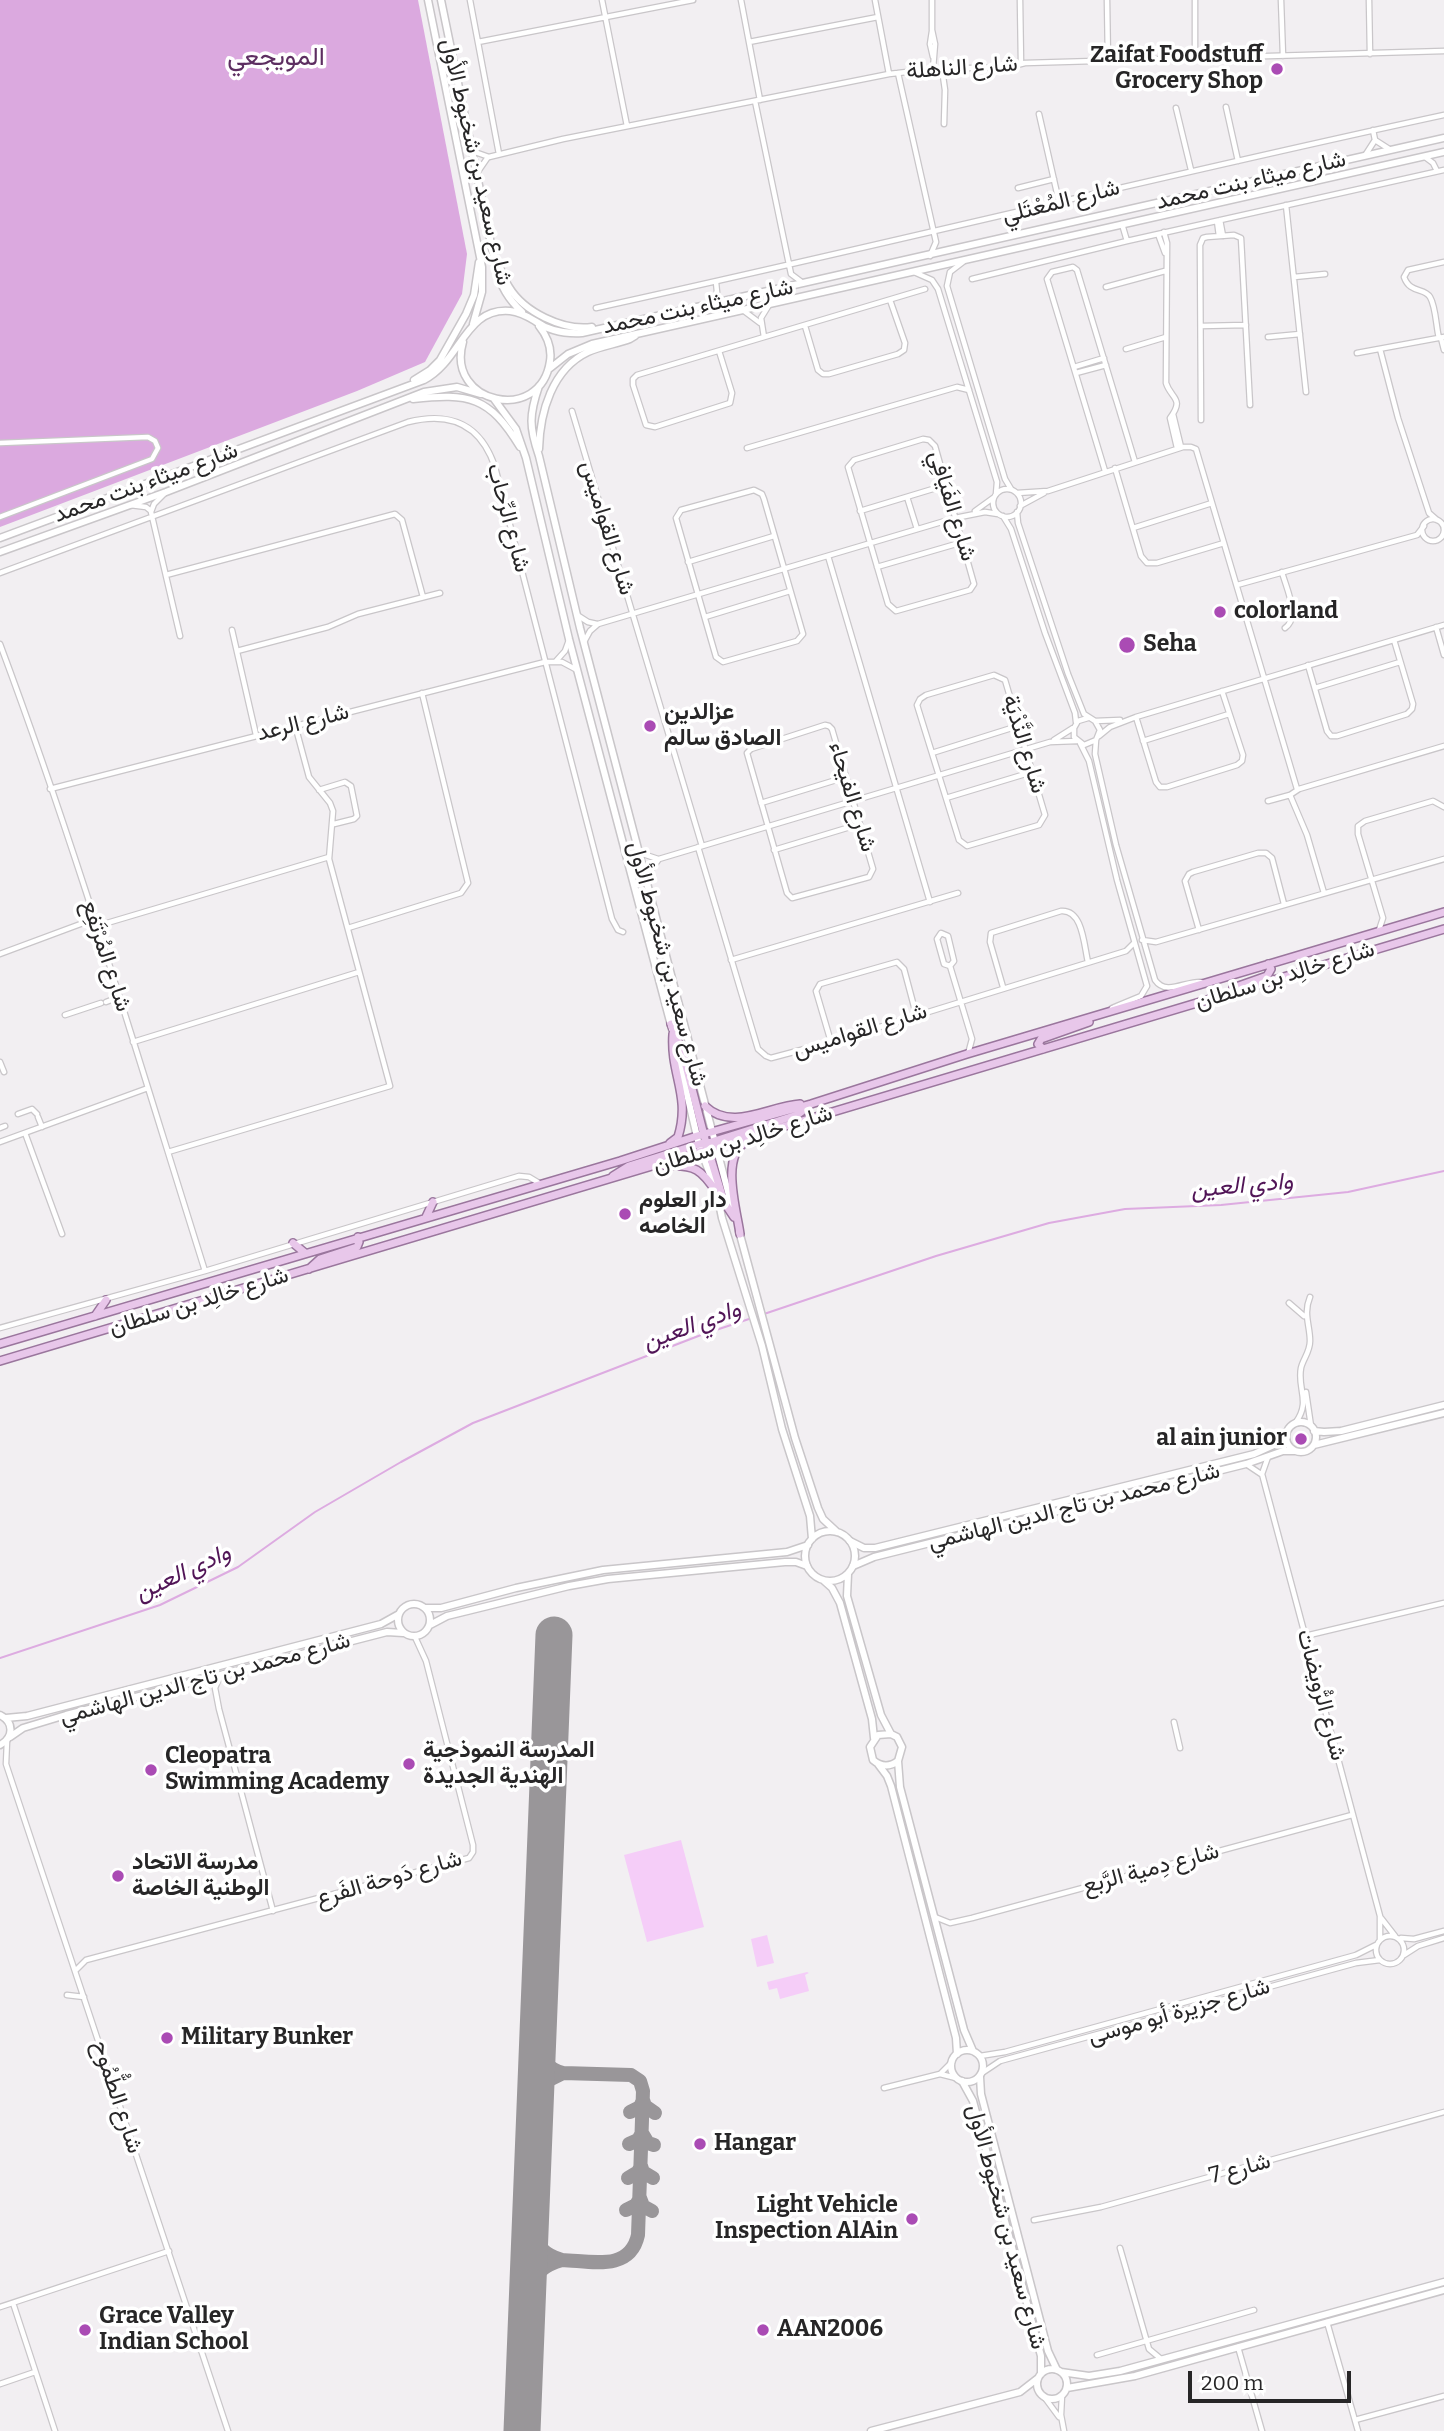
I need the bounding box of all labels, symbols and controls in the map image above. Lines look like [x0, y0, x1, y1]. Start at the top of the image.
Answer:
street label: شارع سعيد بن شخبوط الأول [434, 36, 518, 288]
district label: المويجعي [227, 42, 325, 74]
place label: Zaifat Foodstuff Grocery Shop [1090, 42, 1263, 96]
street label: شارع الناهلة [905, 50, 1019, 86]
marker: Zaifat Foodstuff Grocery Shop [1269, 61, 1285, 77]
street label: شارع ميثاء بنت محمد [1153, 146, 1349, 216]
street label: شارع المُعْتَلي [999, 174, 1123, 230]
street label: شارع ميثاء بنت محمد [600, 273, 796, 341]
street label: شارع ميثاء بنت محمد [50, 437, 242, 529]
street label: شارع الفَيَافِي [922, 447, 982, 565]
street label: شارع القواميس [574, 458, 640, 598]
street label: شارع الرِّحاب [480, 461, 536, 575]
place label: colorland [1234, 598, 1338, 626]
marker: colorland [1212, 604, 1228, 620]
place label: Seha [1143, 631, 1197, 659]
marker: Seha [1117, 635, 1137, 655]
street label: شارع النَّدْيَة [996, 691, 1052, 797]
street label: شارع الرعد [254, 698, 352, 748]
place label: عزالدين الصادق سالم [664, 699, 781, 753]
marker: عزالدين الصادق سالم [642, 718, 658, 734]
street label: شارع الفيحاء [822, 739, 882, 855]
street label: شارع سعيد بن شخبوط الأول [621, 839, 713, 1089]
street label: شارع المُرْتَفِع [75, 897, 137, 1015]
street label: شارع خالِد بن سلطان [1192, 936, 1378, 1016]
street label: شارع القواميس [790, 998, 930, 1064]
street label: شارع خالِد بن سلطان [650, 1100, 836, 1180]
water label: وادي العين [1190, 1167, 1294, 1205]
place label: دار العلوم الخاصه [639, 1187, 727, 1241]
marker: دار العلوم الخاصه [617, 1206, 633, 1222]
street label: شارع خالِد بن سلطان [106, 1262, 292, 1342]
water label: وادي العين [639, 1295, 745, 1357]
place label: al ain junior [1156, 1425, 1287, 1453]
marker: al ain junior [1293, 1431, 1309, 1447]
street label: شارع محمد بن تاج الدين الهاشمي [925, 1457, 1223, 1557]
water label: وادي العين [131, 1538, 235, 1608]
street label: شارع الرُّويضات [1290, 1626, 1352, 1764]
street label: شارع محمد بن تاج الدين الهاشمي [57, 1627, 353, 1731]
place label: المدرسة النموذجية الهندية الجديدة [423, 1737, 595, 1791]
place label: Cleopatra Swimming Academy [165, 1743, 389, 1797]
marker: المدرسة النموذجية الهندية الجديدة [401, 1756, 417, 1772]
marker: Cleopatra Swimming Academy [143, 1762, 159, 1778]
street label: شارع دِمية الرَّبع [1080, 1838, 1222, 1900]
street label: شارع دَوحة الفَرع [313, 1845, 465, 1913]
place label: مدرسة الاتحاد الوطنية الخاصة [132, 1849, 270, 1903]
marker: مدرسة الاتحاد الوطنية الخاصة [110, 1868, 126, 1884]
street label: شارع جزيرة أبو موسى [1085, 1973, 1273, 2051]
place label: Military Bunker [181, 2024, 353, 2052]
marker: Military Bunker [159, 2030, 175, 2046]
street label: شارع الطُّمُوح [86, 2037, 148, 2157]
street label: شارع سعيد بن شخبوط الأول [960, 2102, 1052, 2352]
place label: Hangar [714, 2130, 796, 2158]
marker: Hangar [692, 2136, 708, 2152]
street label: شارع 7 [1206, 2148, 1274, 2190]
place label: Light Vehicle Inspection AlAin [715, 2192, 898, 2246]
marker: Light Vehicle Inspection AlAin [904, 2211, 920, 2227]
place label: Grace Valley Indian School [99, 2303, 249, 2357]
place label: AAN2006 [777, 2316, 883, 2344]
marker: Grace Valley Indian School [77, 2322, 93, 2338]
marker: AAN2006 [755, 2322, 771, 2338]
scale bar [1192, 2358, 1355, 2402]
text: 200 m [1201, 2370, 1264, 2396]

